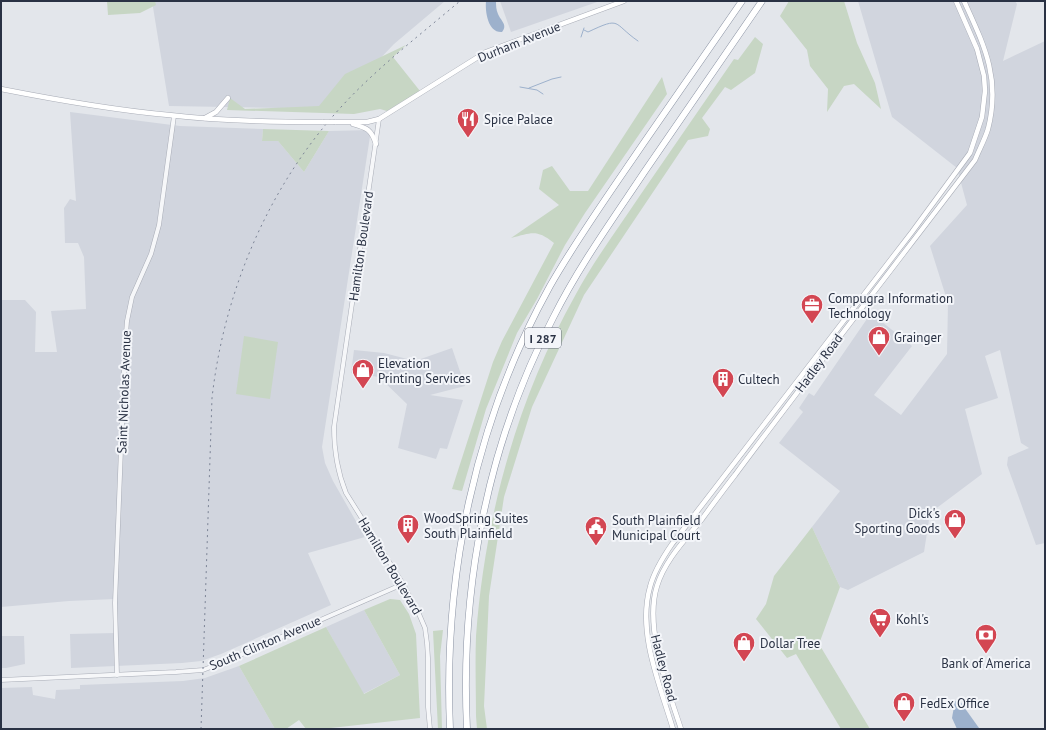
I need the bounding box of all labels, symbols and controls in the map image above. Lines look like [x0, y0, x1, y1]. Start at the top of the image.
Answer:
street label: Durham Avenue [475, 18, 563, 66]
restaurant icon: Spice Palace [455, 106, 481, 139]
place label: Spice Palace [484, 111, 553, 128]
street label: Hamilton Boulevard [345, 190, 377, 302]
place label: Compugra Information Technology [828, 290, 953, 322]
office icon: Compugra Information Technology [799, 292, 825, 325]
shop icon: Grainger [866, 324, 892, 357]
road number: I 287 [525, 328, 561, 348]
place label: Grainger [894, 329, 942, 346]
street label: Saint Nicholas Avenue [113, 330, 135, 454]
street label: Hadley Road [791, 330, 847, 396]
place label: Elevation Printing Services [378, 355, 471, 387]
shop icon: Elevation Printing Services [350, 357, 376, 390]
building icon: Cultech [710, 366, 736, 399]
place label: Cultech [738, 371, 780, 388]
place label: Dick's Sporting Goods [854, 505, 940, 537]
shop icon: Dick's Sporting Goods [942, 507, 968, 540]
place label: WoodSpring Suites South Plainfield [424, 510, 528, 542]
building icon: WoodSpring Suites South Plainfield [395, 512, 421, 545]
place label: South Plainfield Municipal Court [612, 512, 701, 544]
street label: Hamilton Boulevard [354, 514, 426, 618]
public building icon: South Plainfield Municipal Court [583, 514, 609, 547]
supermarket icon: Kohl's [867, 606, 893, 639]
place label: Kohl's [896, 611, 929, 628]
street label: South Clinton Avenue [207, 612, 323, 674]
bank icon: Bank of America [973, 622, 999, 655]
shop icon: Dollar Tree [731, 630, 757, 663]
street label: Hadley Road [647, 633, 681, 703]
place label: Dollar Tree [760, 635, 820, 652]
place label: Bank of America [941, 655, 1031, 672]
shop icon: FedEx Office [891, 690, 917, 723]
place label: FedEx Office [920, 695, 989, 712]

